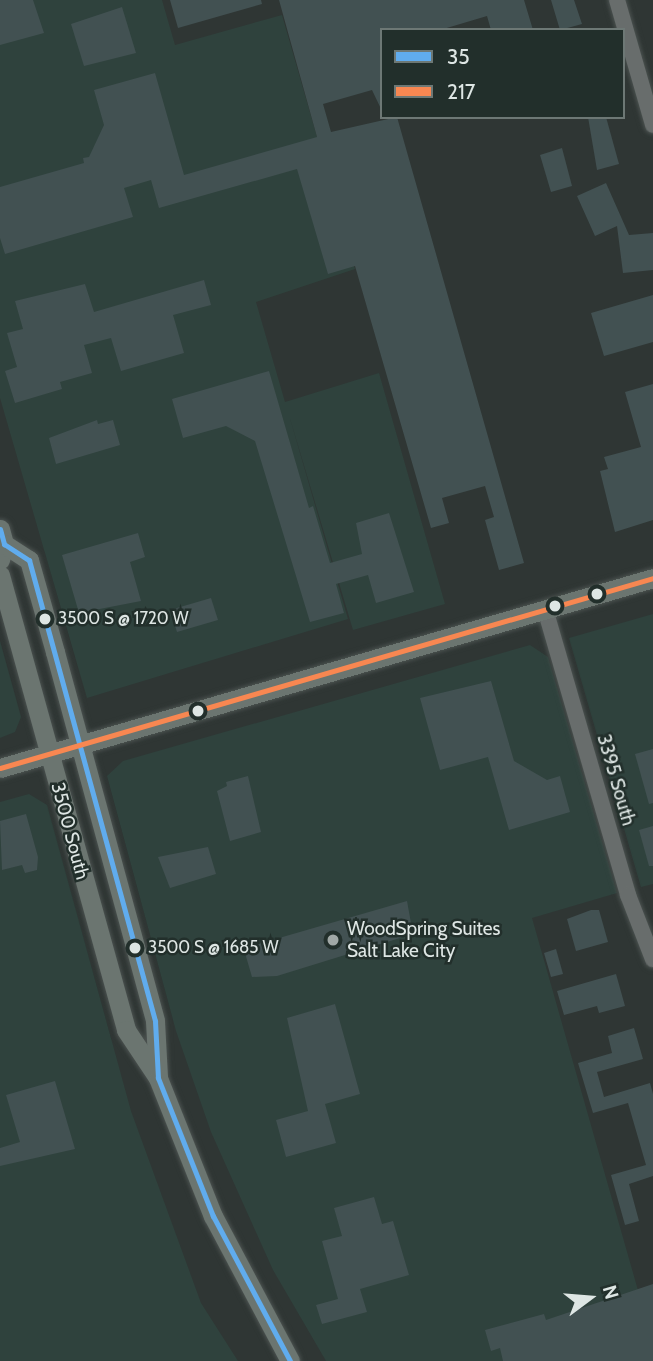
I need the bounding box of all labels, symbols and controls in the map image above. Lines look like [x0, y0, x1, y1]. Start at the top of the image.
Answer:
legend [380, 28, 625, 119]
text: 35 [447, 44, 470, 69]
text: 217 [447, 79, 475, 104]
unlabelled marker [590, 587, 604, 601]
unlabelled marker [548, 599, 562, 613]
place label: 3500 S @ 1720 W [58, 609, 189, 629]
marker: 3500 S @ 1720 W [38, 612, 52, 626]
unlabelled marker [191, 704, 205, 718]
street label: 3395 South [592, 732, 640, 828]
street label: 3500 South [46, 780, 94, 882]
place label: WoodSpring Suites Salt Lake City [347, 918, 500, 962]
marker: WoodSpring Suites Salt Lake City [325, 932, 341, 948]
place label: 3500 S @ 1685 W [148, 938, 278, 958]
marker: 3500 S @ 1685 W [128, 941, 142, 955]
north arrow [555, 1263, 625, 1333]
text: N [598, 1282, 624, 1302]

